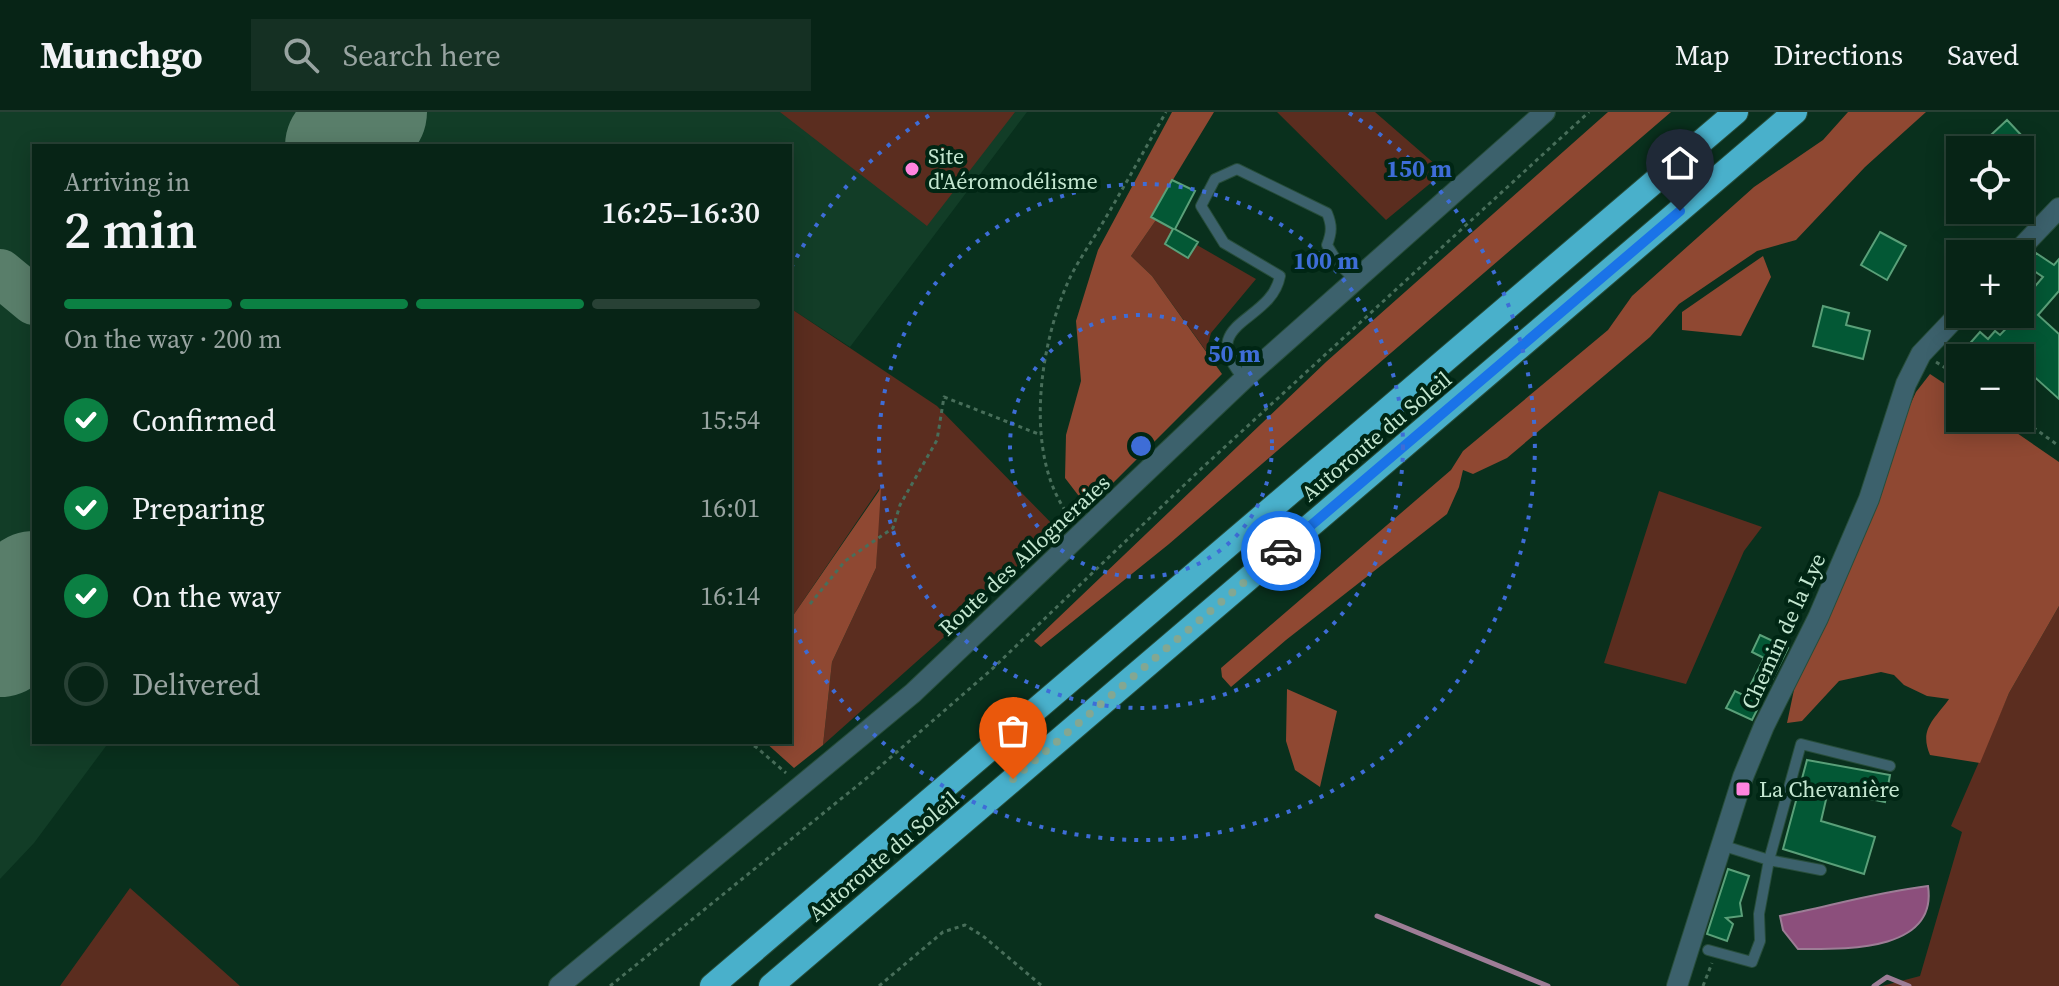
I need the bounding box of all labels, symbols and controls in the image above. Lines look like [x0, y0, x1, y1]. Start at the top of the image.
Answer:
search box [251, 19, 811, 91]
text: Munchgo [40, 29, 203, 81]
icon: search [279, 33, 323, 77]
text: Search here [343, 35, 501, 76]
text: Map [1675, 36, 1730, 74]
text: Directions [1774, 36, 1903, 74]
text: Saved [1947, 36, 2019, 74]
pin [1646, 129, 1714, 211]
map controls [1946, 136, 2034, 432]
button: locate [1946, 136, 2034, 224]
place label: Site d'Aéromodélisme [928, 141, 1098, 196]
icon: home [1658, 141, 1702, 185]
text: 150 m [1386, 152, 1452, 185]
marker: Site d'Aéromodélisme [903, 160, 921, 178]
text: Arriving in [64, 164, 190, 200]
text: 16:25–16:30 [601, 192, 760, 233]
text: 2 min [64, 194, 197, 265]
button: + [1946, 240, 2034, 328]
text: 100 m [1293, 244, 1359, 277]
text: On the way · 200 m [64, 321, 282, 357]
text: 50 m [1208, 337, 1261, 370]
button: − [1946, 344, 2034, 432]
street label: Autoroute du Soleil [1294, 364, 1458, 508]
icon: check [64, 398, 108, 442]
text: Confirmed [132, 400, 276, 441]
text: 15:54 [700, 402, 760, 438]
centre of rings [1127, 432, 1155, 460]
street label: Route des Allogneraies [932, 468, 1116, 642]
icon: check [64, 486, 108, 530]
text: Preparing [132, 488, 265, 529]
text: 16:01 [700, 490, 760, 526]
courier [1241, 511, 1321, 591]
icon: car [1259, 529, 1303, 573]
street label: Chemin de la Lye [1734, 548, 1832, 714]
icon: check [64, 574, 108, 618]
text: On the way [132, 576, 281, 617]
text: 16:14 [700, 578, 760, 614]
text: Delivered [132, 664, 260, 705]
pin [979, 697, 1047, 779]
icon: bag [991, 709, 1035, 753]
place label: La Chevanière [1759, 774, 1900, 804]
marker: La Chevanière [1734, 780, 1752, 798]
street label: Autoroute du Soleil [801, 784, 965, 928]

